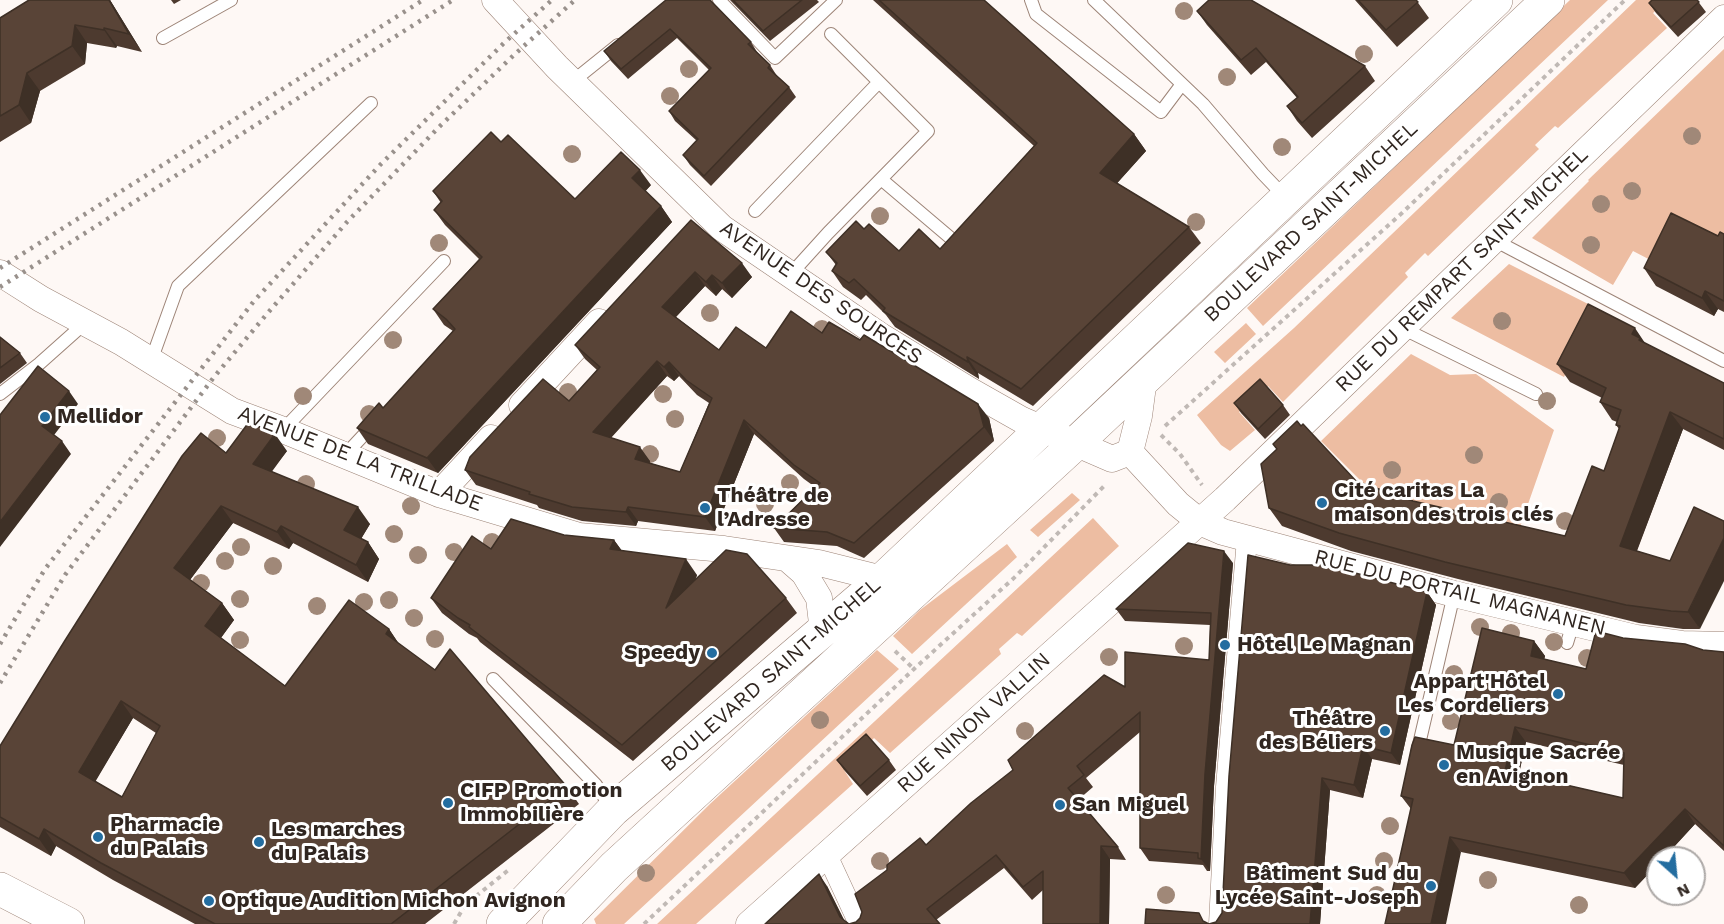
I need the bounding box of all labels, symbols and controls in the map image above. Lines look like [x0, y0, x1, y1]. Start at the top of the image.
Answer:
street label: BOULEVARD SAINT-MICHEL [1199, 116, 1423, 328]
street label: RUE DU REMPART SAINT-MICHEL [1331, 142, 1593, 398]
street label: AVENUE DES SOURCES [715, 216, 927, 370]
street label: AVENUE DE LA TRILLADE [234, 401, 486, 517]
place label: Mellidor [57, 404, 143, 430]
marker: Mellidor [38, 410, 52, 424]
place label: Cité caritas La maison des trois clés [1334, 478, 1553, 528]
place label: Théâtre de l’Adresse [717, 483, 829, 533]
marker: Cité caritas La maison des trois clés [1315, 496, 1329, 510]
marker: Théâtre de l’Adresse [698, 501, 712, 515]
street label: RUE DU PORTAIL MAGNANEN [1312, 545, 1608, 641]
street label: BOULEVARD SAINT-MICHEL [656, 573, 886, 777]
place label: Hôtel Le Magnan [1237, 632, 1411, 658]
marker: Hôtel Le Magnan [1218, 638, 1232, 652]
place label: Speedy [624, 640, 700, 666]
marker: Speedy [705, 646, 719, 660]
street label: RUE NINON VALLIN [892, 648, 1056, 798]
place label: Appart'Hôtel Les Cordeliers [1398, 669, 1546, 719]
marker: Appart'Hôtel Les Cordeliers [1551, 687, 1565, 701]
place label: Théâtre des Béliers [1259, 706, 1373, 756]
marker: Théâtre des Béliers [1378, 724, 1392, 738]
place label: Musique Sacrée en Avignon [1456, 740, 1620, 790]
marker: Musique Sacrée en Avignon [1437, 758, 1451, 772]
place label: CIFP Promotion Immobilière [460, 778, 623, 828]
place label: San Miguel [1072, 792, 1186, 818]
marker: CIFP Promotion Immobilière [441, 796, 455, 810]
marker: San Miguel [1053, 798, 1067, 812]
place label: Pharmacie du Palais [110, 812, 220, 862]
place label: Les marches du Palais [271, 817, 402, 867]
marker: Pharmacie du Palais [91, 830, 105, 844]
marker: Les marches du Palais [252, 835, 266, 849]
north arrow [1646, 846, 1706, 906]
place label: Bâtiment Sud du Lycée Saint-Joseph [1215, 861, 1419, 911]
marker: Bâtiment Sud du Lycée Saint-Joseph [1424, 879, 1438, 893]
text: N [1674, 880, 1693, 902]
place label: Optique Audition Michon Avignon [221, 888, 566, 914]
marker: Optique Audition Michon Avignon [202, 894, 216, 908]

